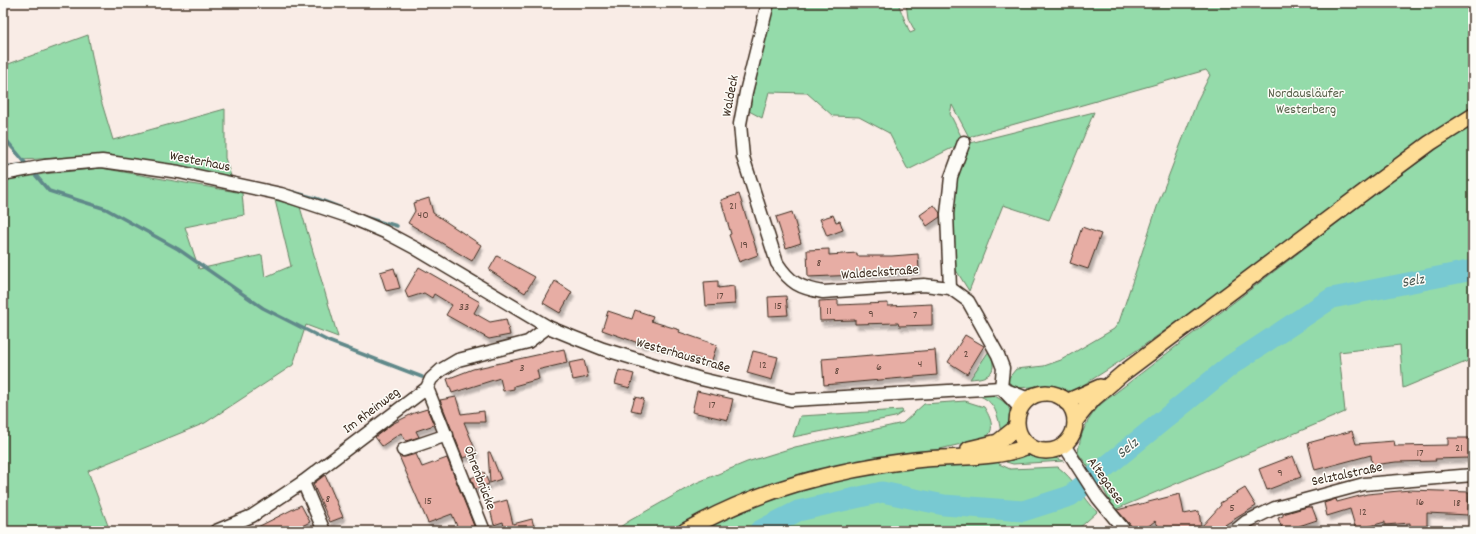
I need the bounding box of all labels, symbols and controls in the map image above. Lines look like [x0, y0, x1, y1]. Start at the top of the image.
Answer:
street label: Waldeck [717, 73, 745, 119]
park label: Nordausläufer Westerberg [1268, 84, 1345, 120]
street label: Westerhaus [168, 146, 232, 178]
house number: 21 [729, 198, 737, 215]
house number: 40 [417, 207, 429, 224]
house number: 19 [740, 237, 748, 254]
house number: 8 [817, 255, 822, 272]
street label: Waldeckstraße [841, 260, 919, 286]
water label: Selz [1400, 269, 1427, 295]
house number: 17 [716, 288, 724, 305]
house number: 15 [774, 298, 782, 315]
house number: 33 [459, 299, 469, 316]
house number: 11 [826, 303, 832, 320]
house number: 9 [868, 306, 874, 323]
house number: 7 [913, 307, 918, 324]
street label: Westerhausstraße [634, 333, 732, 379]
house number: 2 [963, 346, 969, 363]
house number: 4 [918, 356, 923, 373]
house number: 12 [759, 357, 767, 374]
house number: 6 [876, 359, 882, 376]
house number: 3 [519, 360, 525, 377]
house number: 8 [835, 363, 840, 380]
street label: Im Rheinweg [339, 383, 405, 439]
house number: 17 [708, 397, 716, 414]
water label: Selz [1112, 433, 1145, 465]
house number: 21 [1455, 440, 1463, 457]
street label: Ohrenbrücke [458, 443, 500, 513]
house number: 17 [1416, 445, 1424, 462]
street label: Altegasse [1082, 454, 1128, 508]
street label: Selztalstraße [1310, 458, 1384, 492]
house number: 9 [1277, 465, 1283, 482]
house number: 8 [326, 491, 331, 508]
house number: 15 [424, 493, 432, 510]
house number: 16 [1416, 494, 1424, 511]
house number: 18 [1453, 495, 1461, 512]
house number: 5 [1229, 500, 1235, 517]
house number: 12 [1359, 504, 1367, 521]

